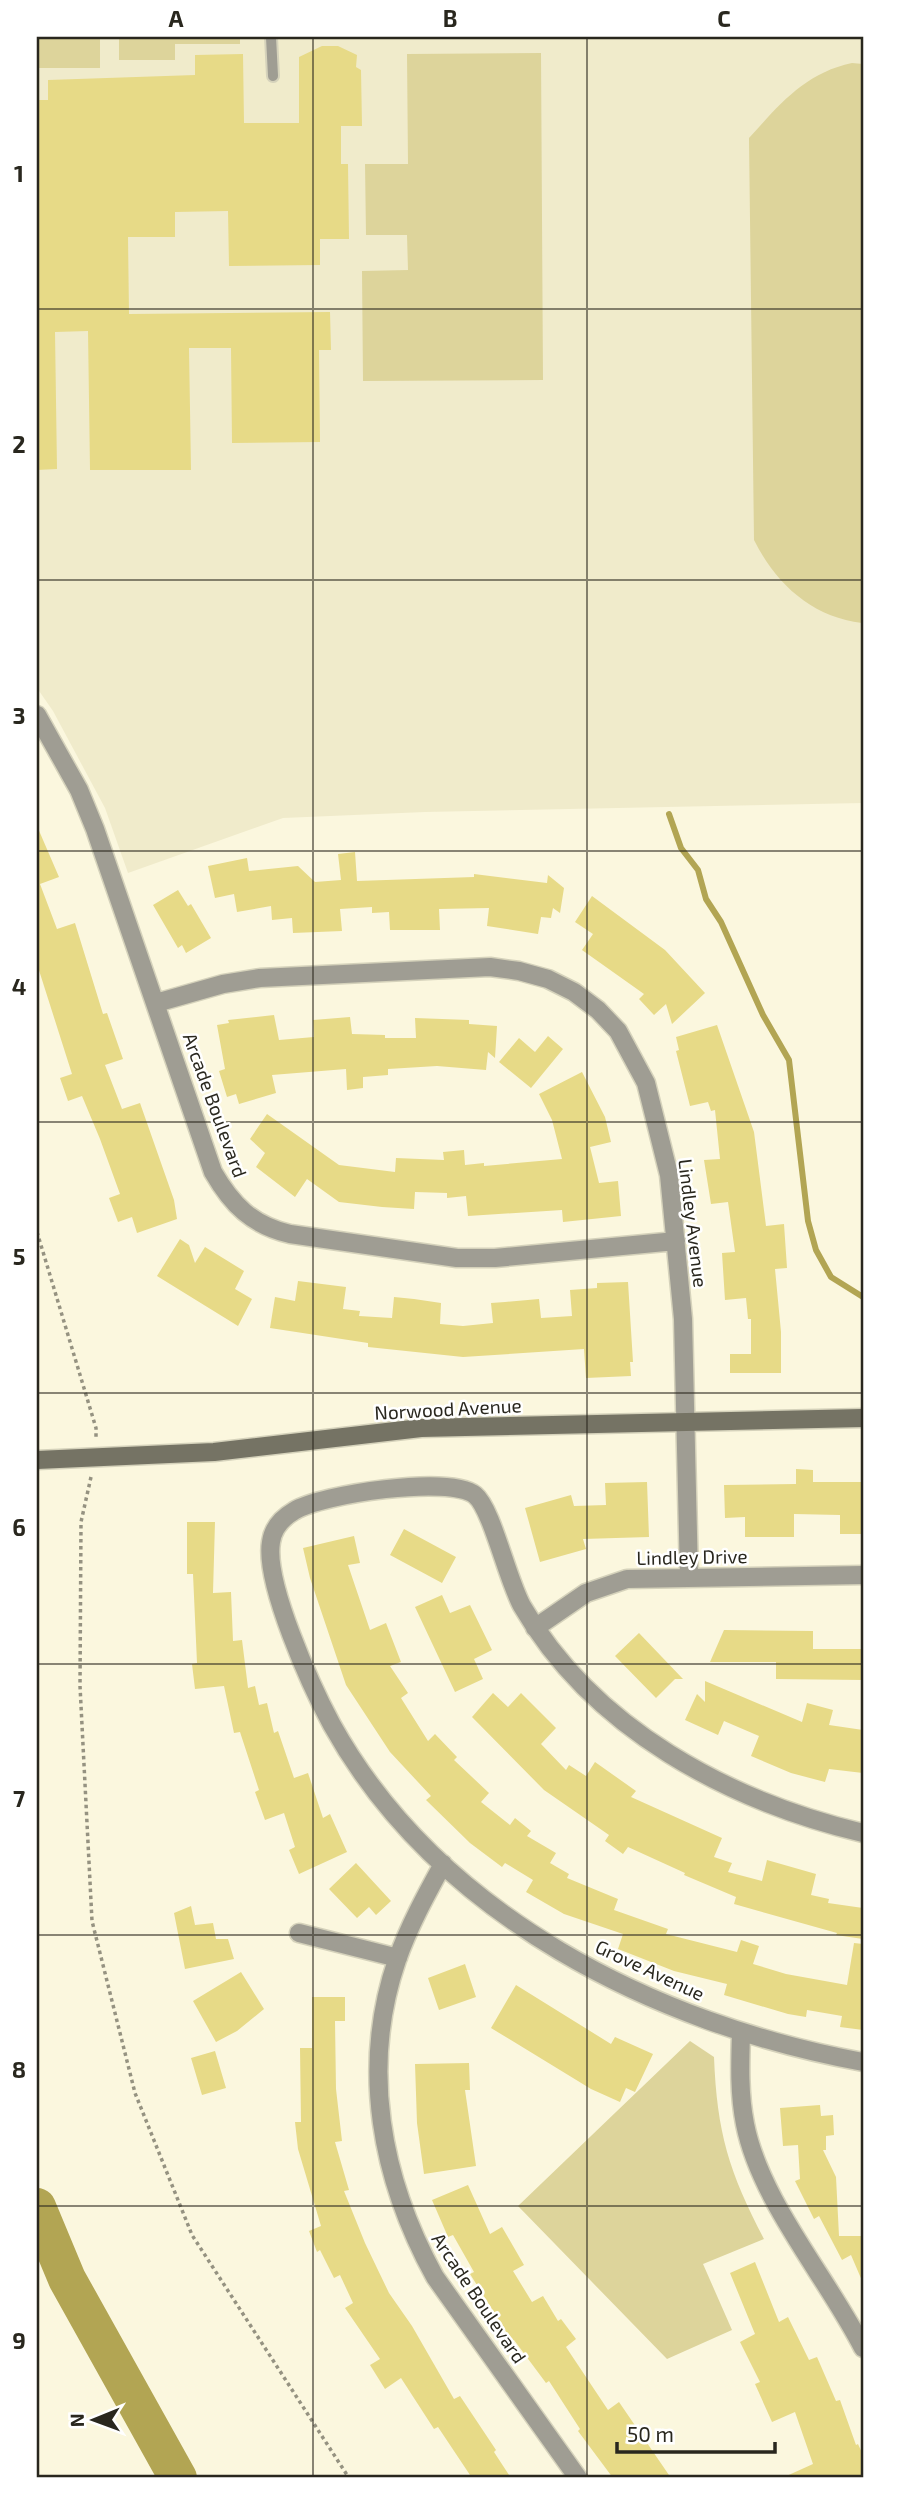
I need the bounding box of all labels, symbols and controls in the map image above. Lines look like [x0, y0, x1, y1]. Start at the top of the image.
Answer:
text: A [168, 4, 184, 32]
text: B [443, 4, 457, 32]
text: C [717, 4, 731, 32]
text: 1 [14, 159, 24, 187]
text: 2 [12, 430, 26, 458]
text: 3 [12, 701, 26, 729]
text: 4 [12, 972, 26, 1000]
street label: Arcade Boulevard [179, 1029, 252, 1180]
street label: Lindley Avenue [674, 1157, 713, 1288]
text: 5 [13, 1242, 25, 1270]
street label: Norwood Avenue [374, 1393, 522, 1424]
text: 6 [12, 1513, 26, 1541]
street label: Lindley Drive [636, 1544, 748, 1569]
text: 7 [13, 1784, 25, 1812]
street label: Grove Avenue [592, 1934, 708, 2005]
text: 8 [12, 2055, 26, 2083]
street label: Arcade Boulevard [427, 2228, 531, 2367]
text: 9 [12, 2326, 26, 2354]
north arrow [60, 2386, 130, 2456]
scale bar [617, 2410, 774, 2454]
text: N [65, 2413, 88, 2427]
text: 50 m [627, 2421, 674, 2446]

